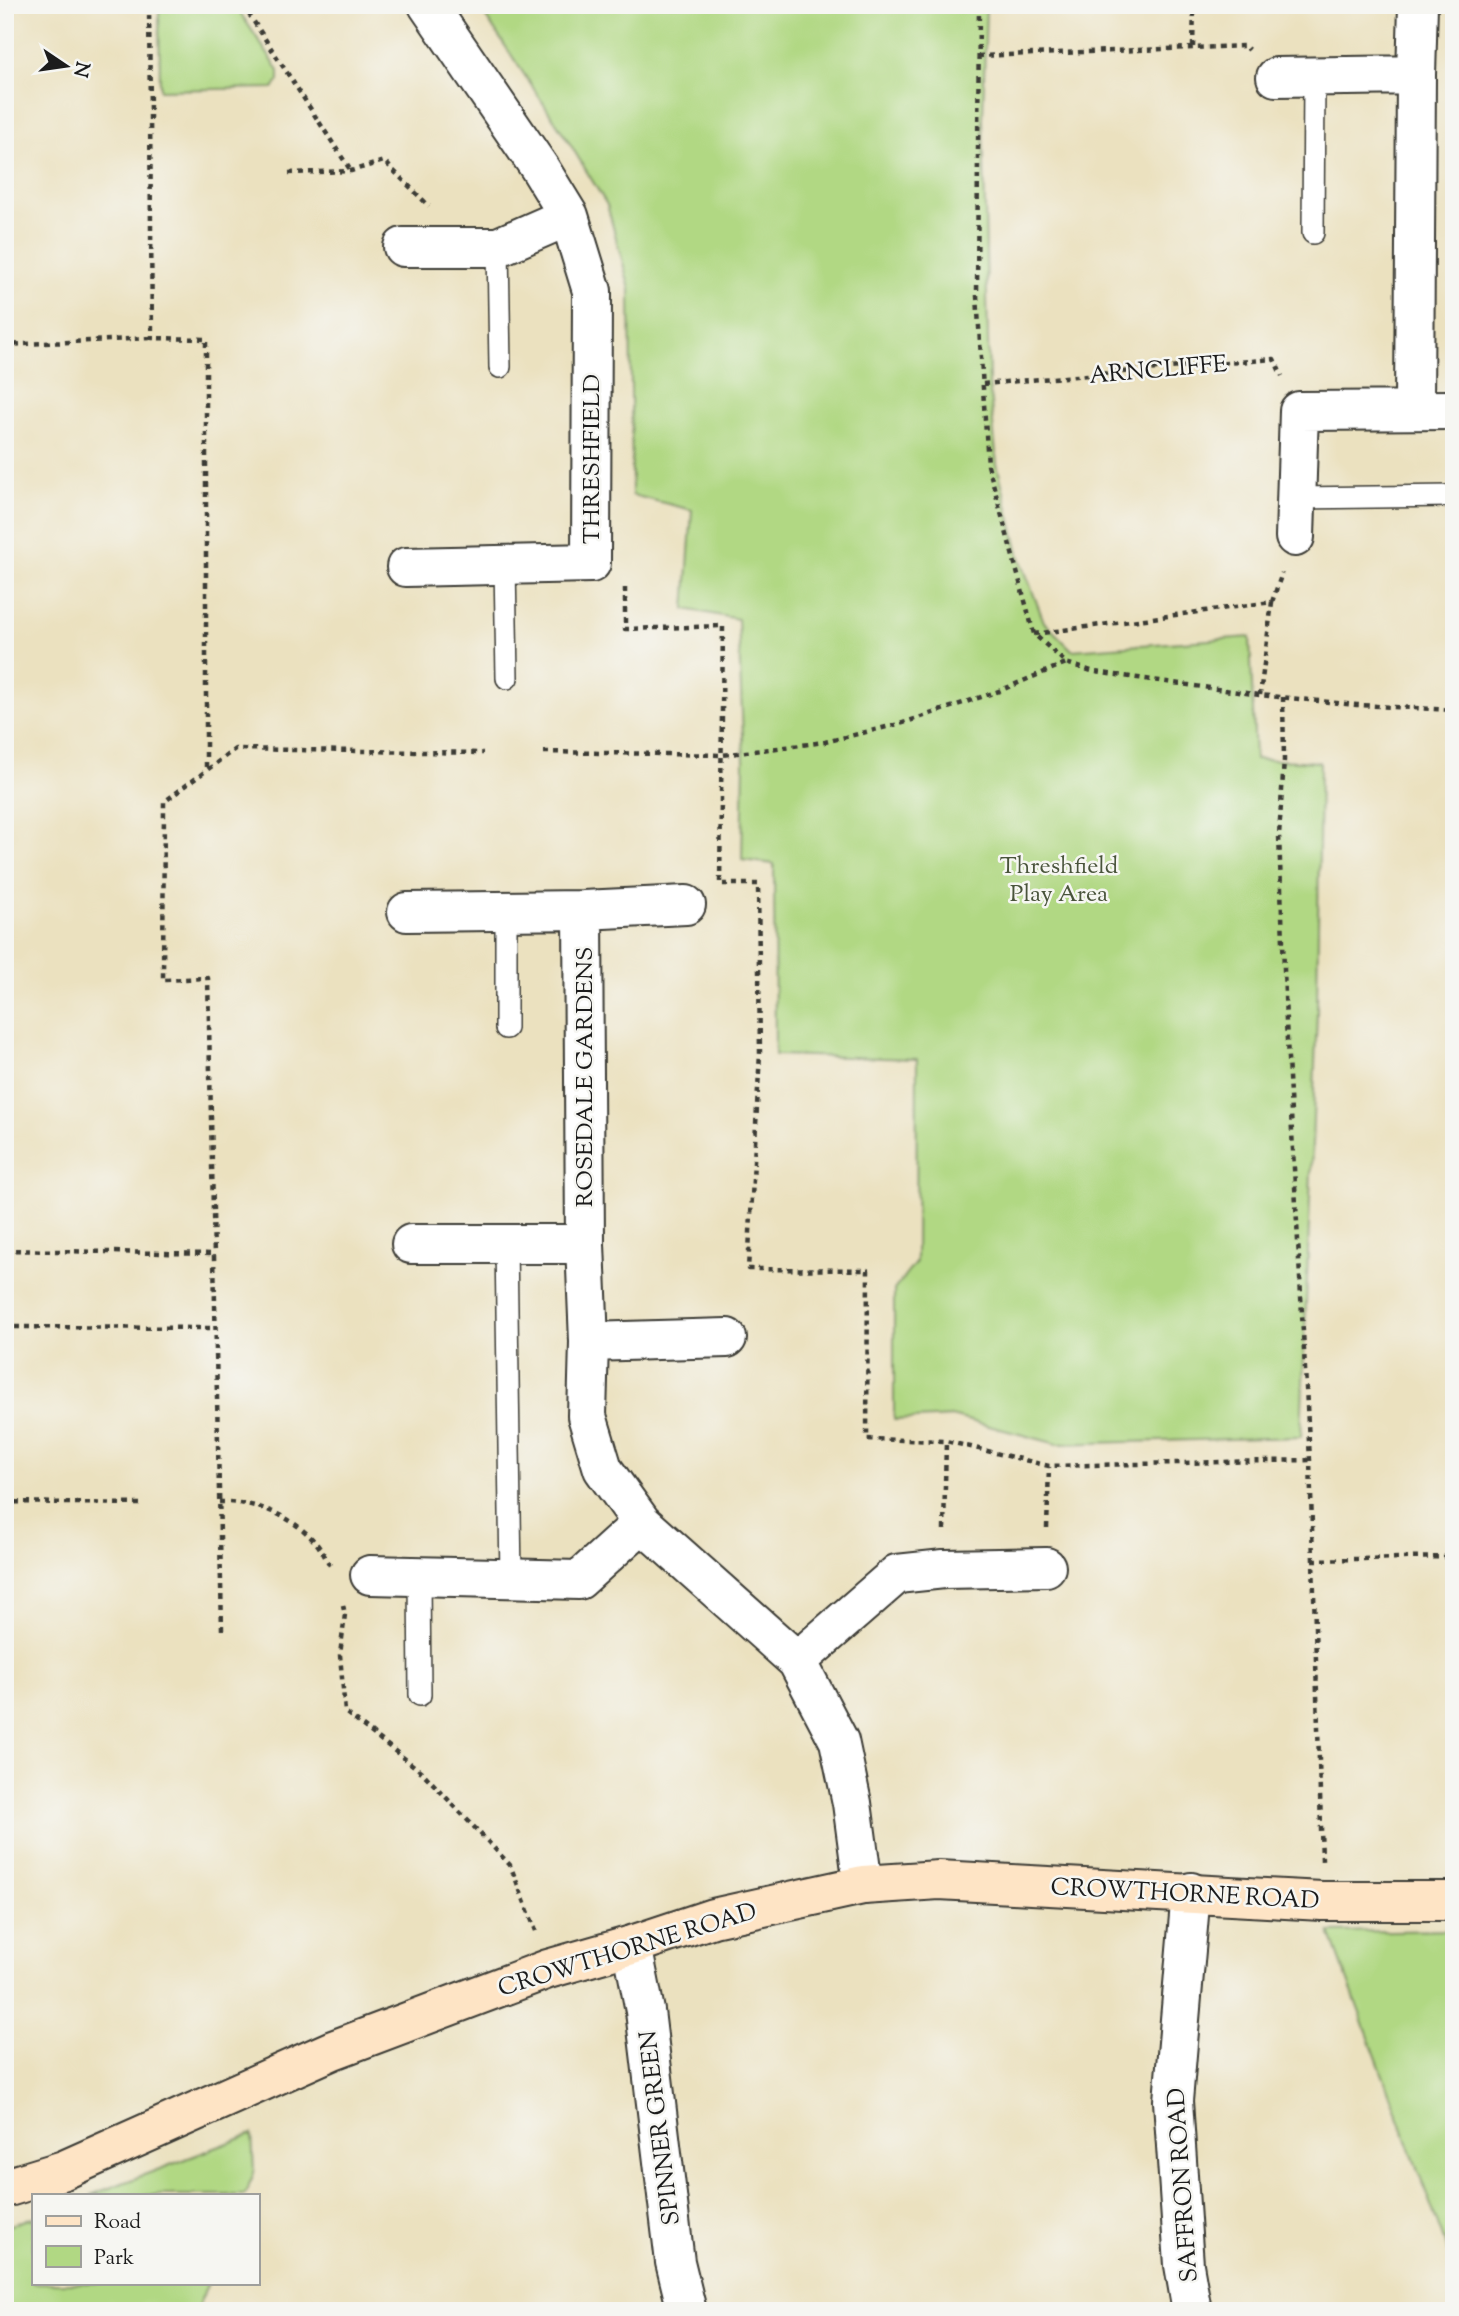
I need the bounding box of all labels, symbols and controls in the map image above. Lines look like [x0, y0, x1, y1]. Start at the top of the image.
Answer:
north arrow [32, 32, 102, 102]
text: N [65, 59, 95, 80]
street label: ARNCLIFFE [1088, 348, 1229, 394]
street label: THRESHFIELD [576, 374, 610, 544]
park label: Threshfield Play Area [1000, 850, 1119, 912]
street label: ROSEDALE GARDENS [569, 947, 603, 1207]
street label: CROWTHORNE ROAD [1050, 1871, 1320, 1919]
street label: CROWTHORNE ROAD [494, 1895, 761, 2007]
street label: SPINNER GREEN [632, 2028, 690, 2227]
street label: SAFFRON ROAD [1160, 2086, 1208, 2283]
legend [32, 2194, 259, 2284]
text: Road [94, 2208, 141, 2238]
text: Park [94, 2244, 135, 2274]

